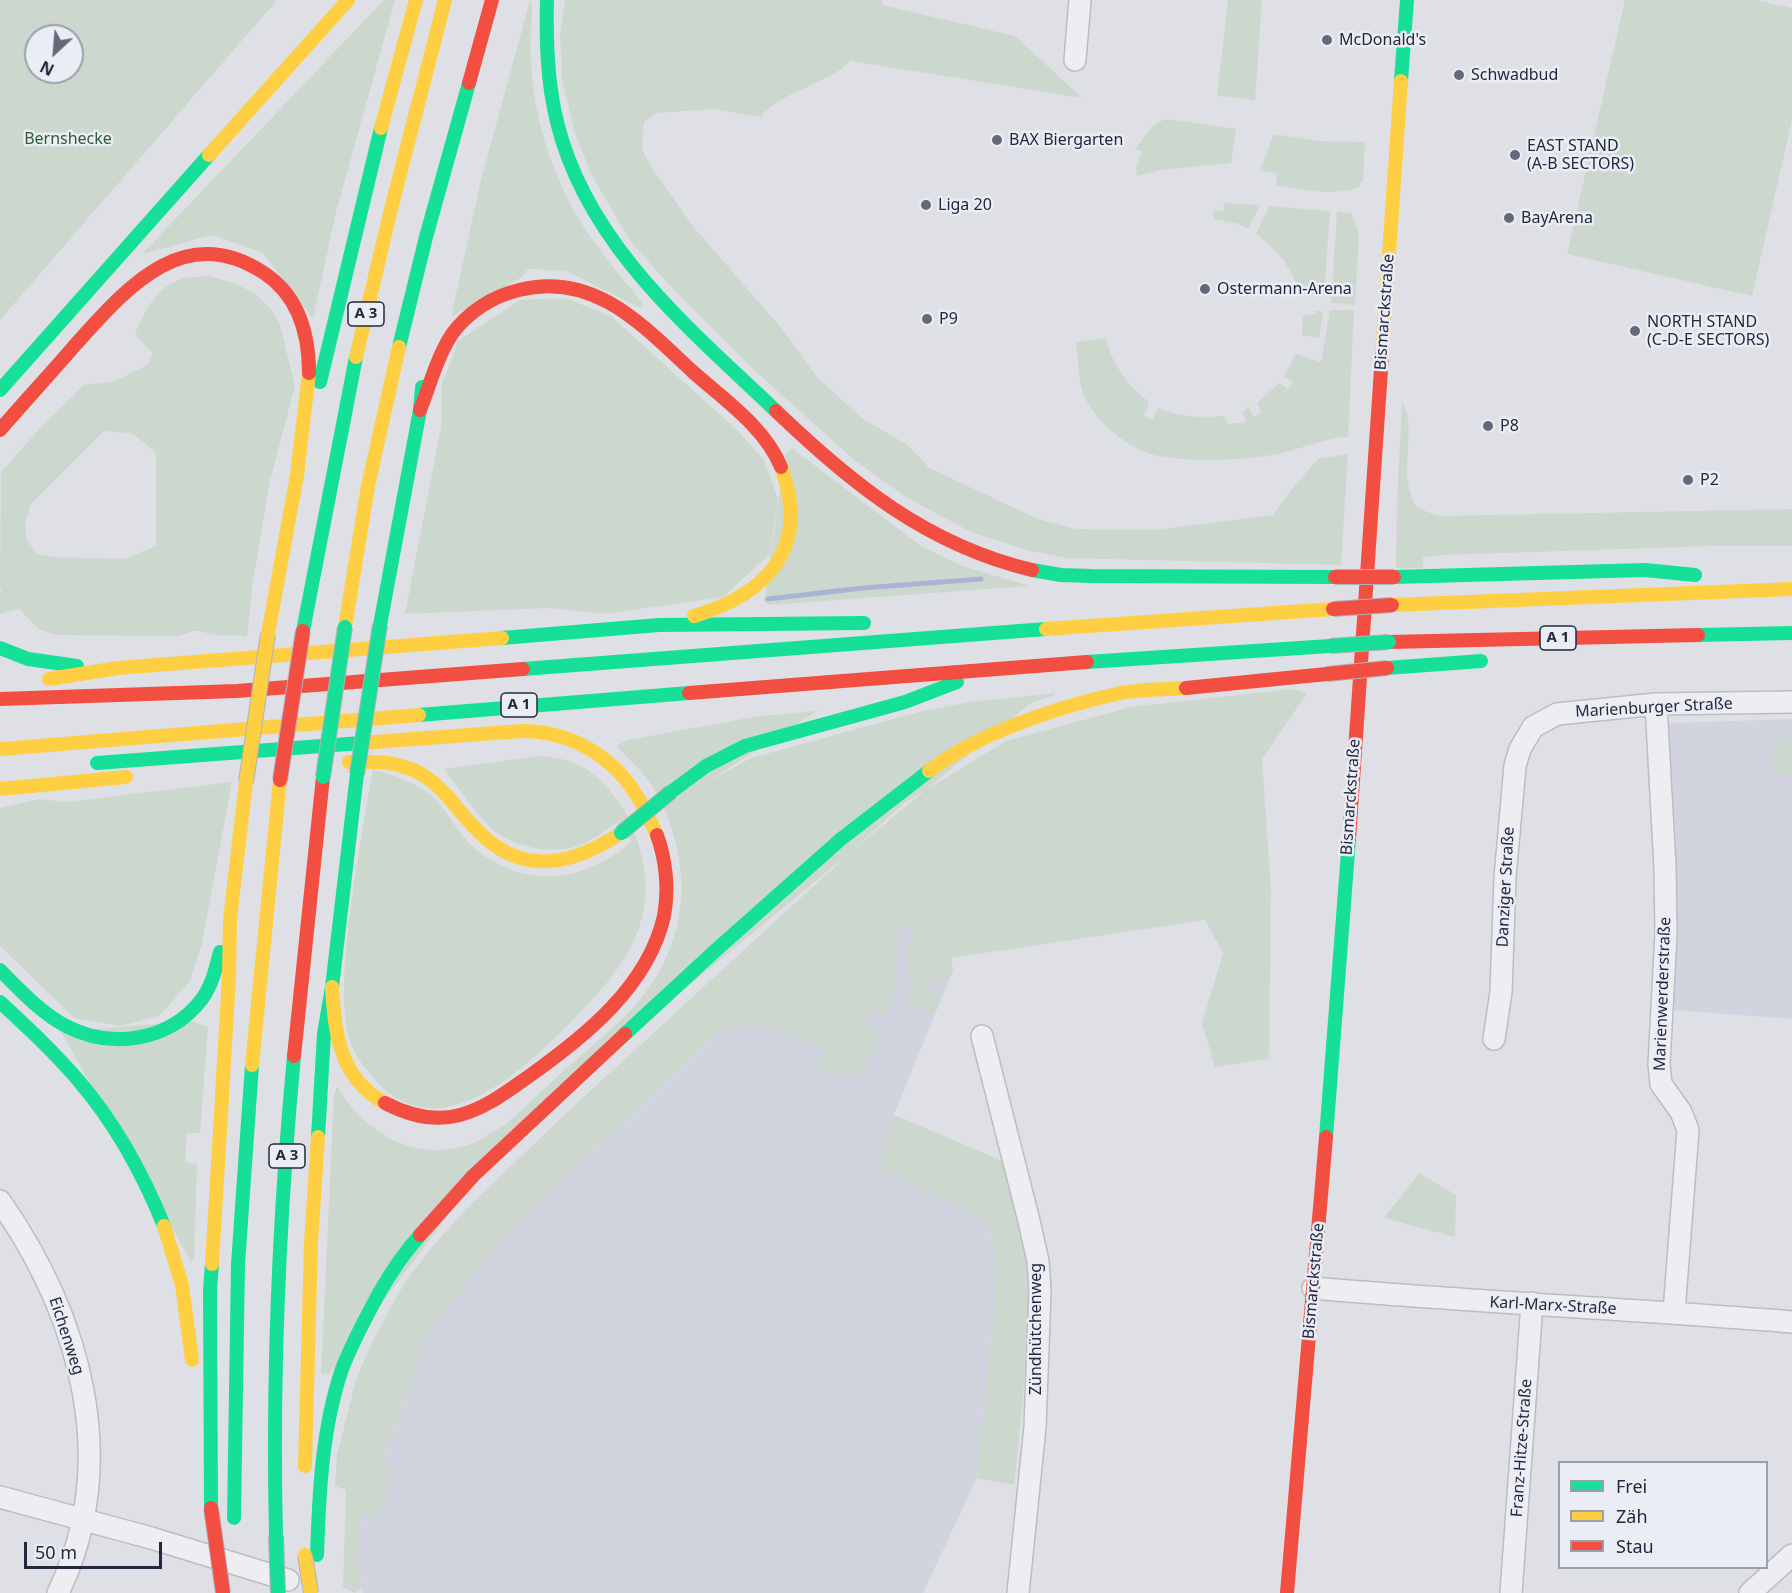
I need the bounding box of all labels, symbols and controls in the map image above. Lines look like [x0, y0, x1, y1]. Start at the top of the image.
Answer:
north arrow [24, 24, 84, 84]
place label: McDonald's [1339, 30, 1426, 50]
marker: McDonald's [1320, 33, 1334, 47]
text: N [36, 56, 58, 81]
place label: Schwadbud [1471, 65, 1558, 85]
marker: Schwadbud [1452, 68, 1466, 82]
park label: Bernshecke [24, 129, 112, 149]
place label: BAX Biergarten [1009, 130, 1123, 150]
marker: BAX Biergarten [990, 133, 1004, 147]
place label: EAST STAND (A-B SECTORS) [1527, 136, 1634, 174]
marker: EAST STAND (A-B SECTORS) [1508, 148, 1522, 162]
place label: Liga 20 [938, 195, 992, 215]
marker: Liga 20 [919, 198, 933, 212]
place label: BayArena [1521, 208, 1593, 228]
marker: BayArena [1502, 211, 1516, 225]
street label: Bismarckstraße [1371, 253, 1399, 371]
place label: Ostermann-Arena [1217, 279, 1352, 299]
marker: Ostermann-Arena [1198, 282, 1212, 296]
road number: A 3 [348, 302, 384, 326]
place label: P9 [939, 309, 958, 329]
marker: P9 [920, 312, 934, 326]
place label: NORTH STAND (C-D-E SECTORS) [1647, 312, 1769, 350]
marker: NORTH STAND (C-D-E SECTORS) [1628, 324, 1642, 338]
place label: P8 [1500, 416, 1519, 436]
marker: P8 [1481, 419, 1495, 433]
place label: P2 [1700, 470, 1719, 490]
marker: P2 [1681, 473, 1695, 487]
road number: A 1 [1540, 626, 1576, 650]
road number: A 1 [501, 693, 537, 717]
street label: Marienburger Straße [1575, 694, 1733, 722]
street label: Bismarckstraße [1337, 738, 1365, 856]
street label: Danziger Straße [1493, 826, 1519, 948]
street label: Marienwerderstraße [1651, 917, 1675, 1071]
road number: A 3 [269, 1144, 305, 1168]
street label: Bismarckstraße [1299, 1222, 1329, 1340]
street label: Zündhütchenweg [1026, 1263, 1046, 1395]
street label: Karl-Marx-Straße [1489, 1293, 1617, 1319]
street label: Eichenweg [44, 1295, 88, 1377]
street label: Franz-Hitze-Straße [1508, 1378, 1536, 1518]
legend [1558, 1461, 1768, 1569]
text: Frei [1616, 1474, 1647, 1498]
text: Zäh [1616, 1504, 1648, 1528]
scale bar [27, 1530, 165, 1568]
text: Stau [1616, 1534, 1654, 1558]
text: 50 m [35, 1540, 77, 1564]

